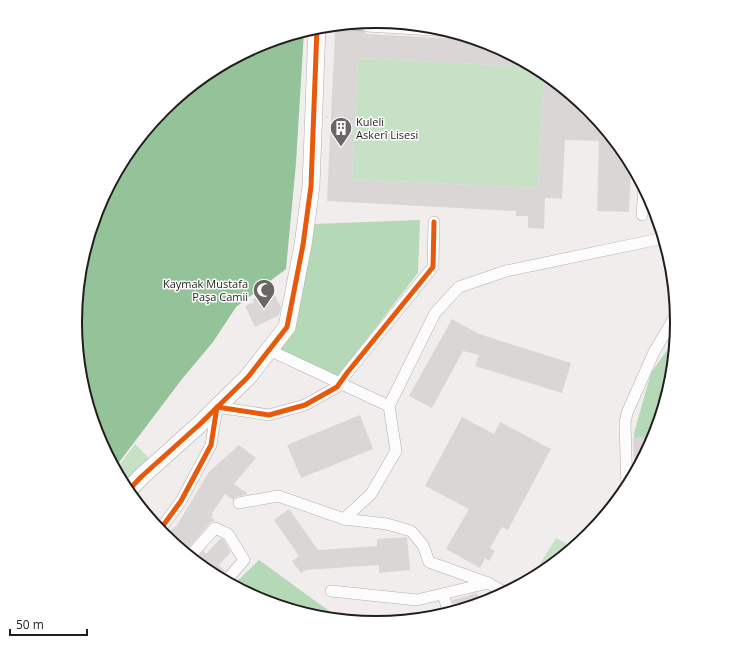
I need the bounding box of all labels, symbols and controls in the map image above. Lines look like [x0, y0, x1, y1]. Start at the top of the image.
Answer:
place label: Kuleli Askerî Lisesi [356, 114, 418, 142]
building icon: Kuleli Askerî Lisesi [328, 115, 354, 148]
place label: Kaymak Mustafa Paşa Camii [163, 276, 248, 304]
mosque icon: Kaymak Mustafa Paşa Camii [251, 277, 277, 310]
scale bar [10, 611, 87, 637]
text: 50 m [16, 616, 44, 633]

